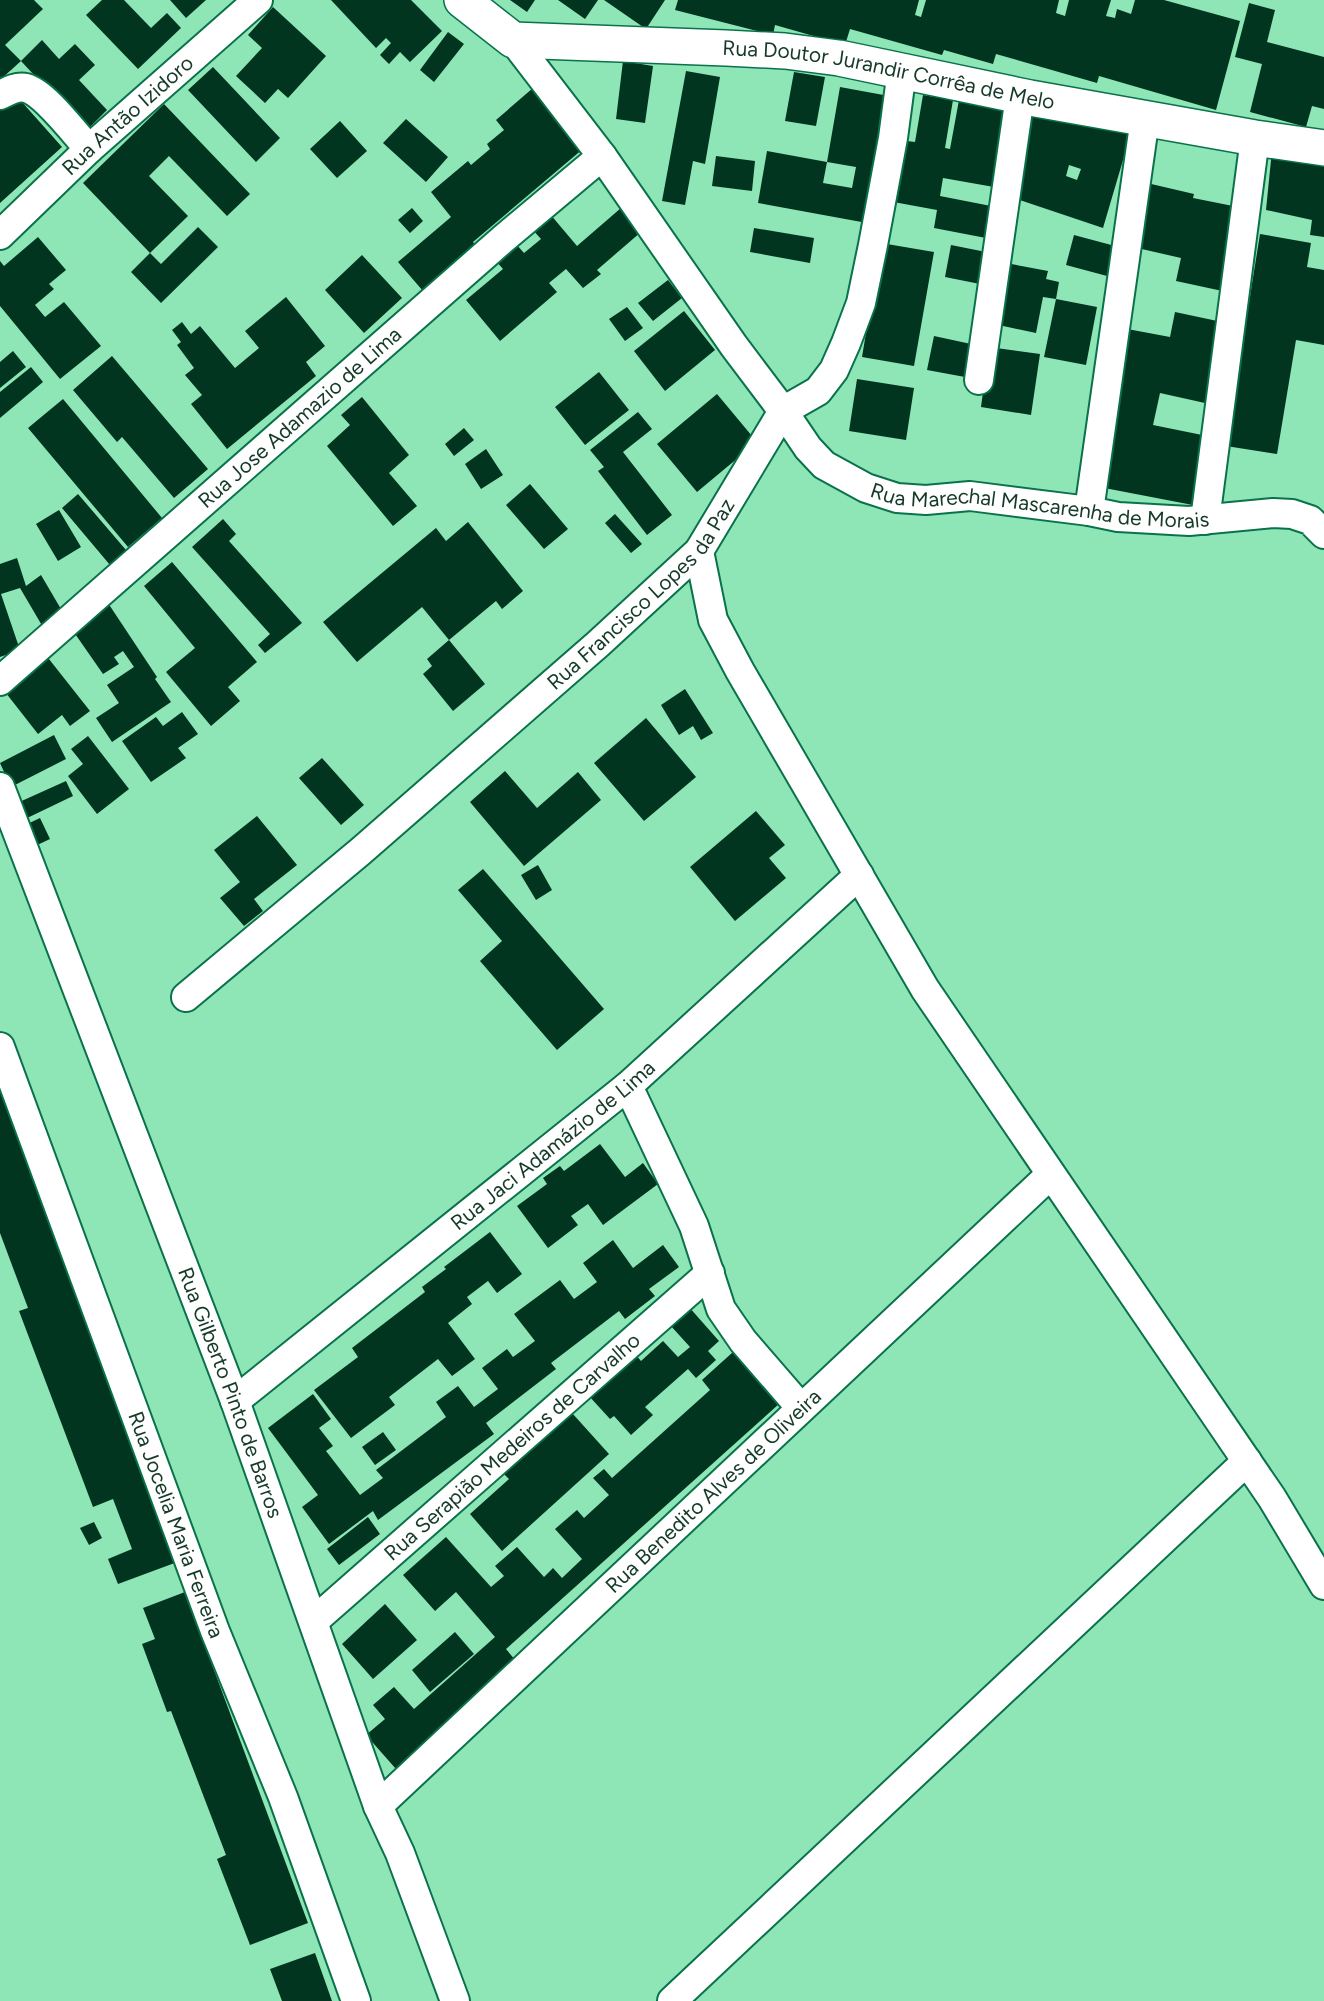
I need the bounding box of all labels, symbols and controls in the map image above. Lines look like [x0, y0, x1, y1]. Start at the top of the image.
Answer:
street label: Rua Doutor Jurandir Corrêa de Melo [722, 35, 1057, 114]
street label: Rua Antão Izidoro [57, 50, 198, 180]
street label: Rua Jose Adamazio de Lima [193, 321, 406, 513]
street label: Rua Marechal Mascarenha de Morais [868, 477, 1210, 533]
street label: Rua Francisco Lopes da Paz [542, 494, 740, 695]
street label: Rua Jaci Adamázio de Lima [446, 1055, 660, 1235]
street label: Rua Gilberto Pinto de Barros [173, 1264, 288, 1521]
street label: Rua Serapião Medeiros de Carvalho [379, 1327, 645, 1565]
street label: Rua Benedito Alves de Oliveira [600, 1384, 826, 1598]
street label: Rua Jocelia Maria Ferreira [123, 1408, 229, 1642]

